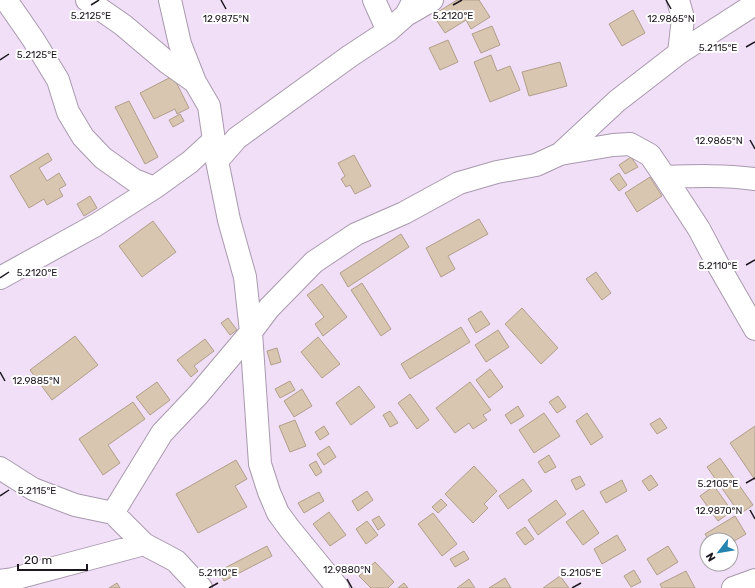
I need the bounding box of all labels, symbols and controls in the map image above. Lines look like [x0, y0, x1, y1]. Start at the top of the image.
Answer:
text: 5.2125°E [71, 10, 111, 22]
text: 5.2120°E [433, 10, 473, 22]
text: 12.9875°N [203, 13, 249, 25]
text: 12.9865°N [647, 13, 695, 25]
text: 5.2115°E [699, 42, 737, 54]
text: 5.2125°E [17, 49, 57, 61]
text: 12.9865°N [695, 135, 743, 147]
text: 5.2110°E [698, 260, 738, 272]
text: 5.2120°E [17, 267, 57, 279]
text: 12.9885°N [12, 375, 60, 387]
text: 5.2105°E [698, 478, 738, 490]
text: 5.2115°E [18, 485, 56, 497]
text: 12.9870°N [696, 505, 742, 517]
north arrow [699, 532, 739, 572]
scale bar [18, 546, 87, 572]
text: N [703, 550, 718, 564]
text: 20 m [24, 553, 52, 567]
text: 12.9880°N [323, 564, 371, 576]
text: 5.2110°E [198, 567, 238, 579]
text: 5.2105°E [561, 567, 601, 579]

